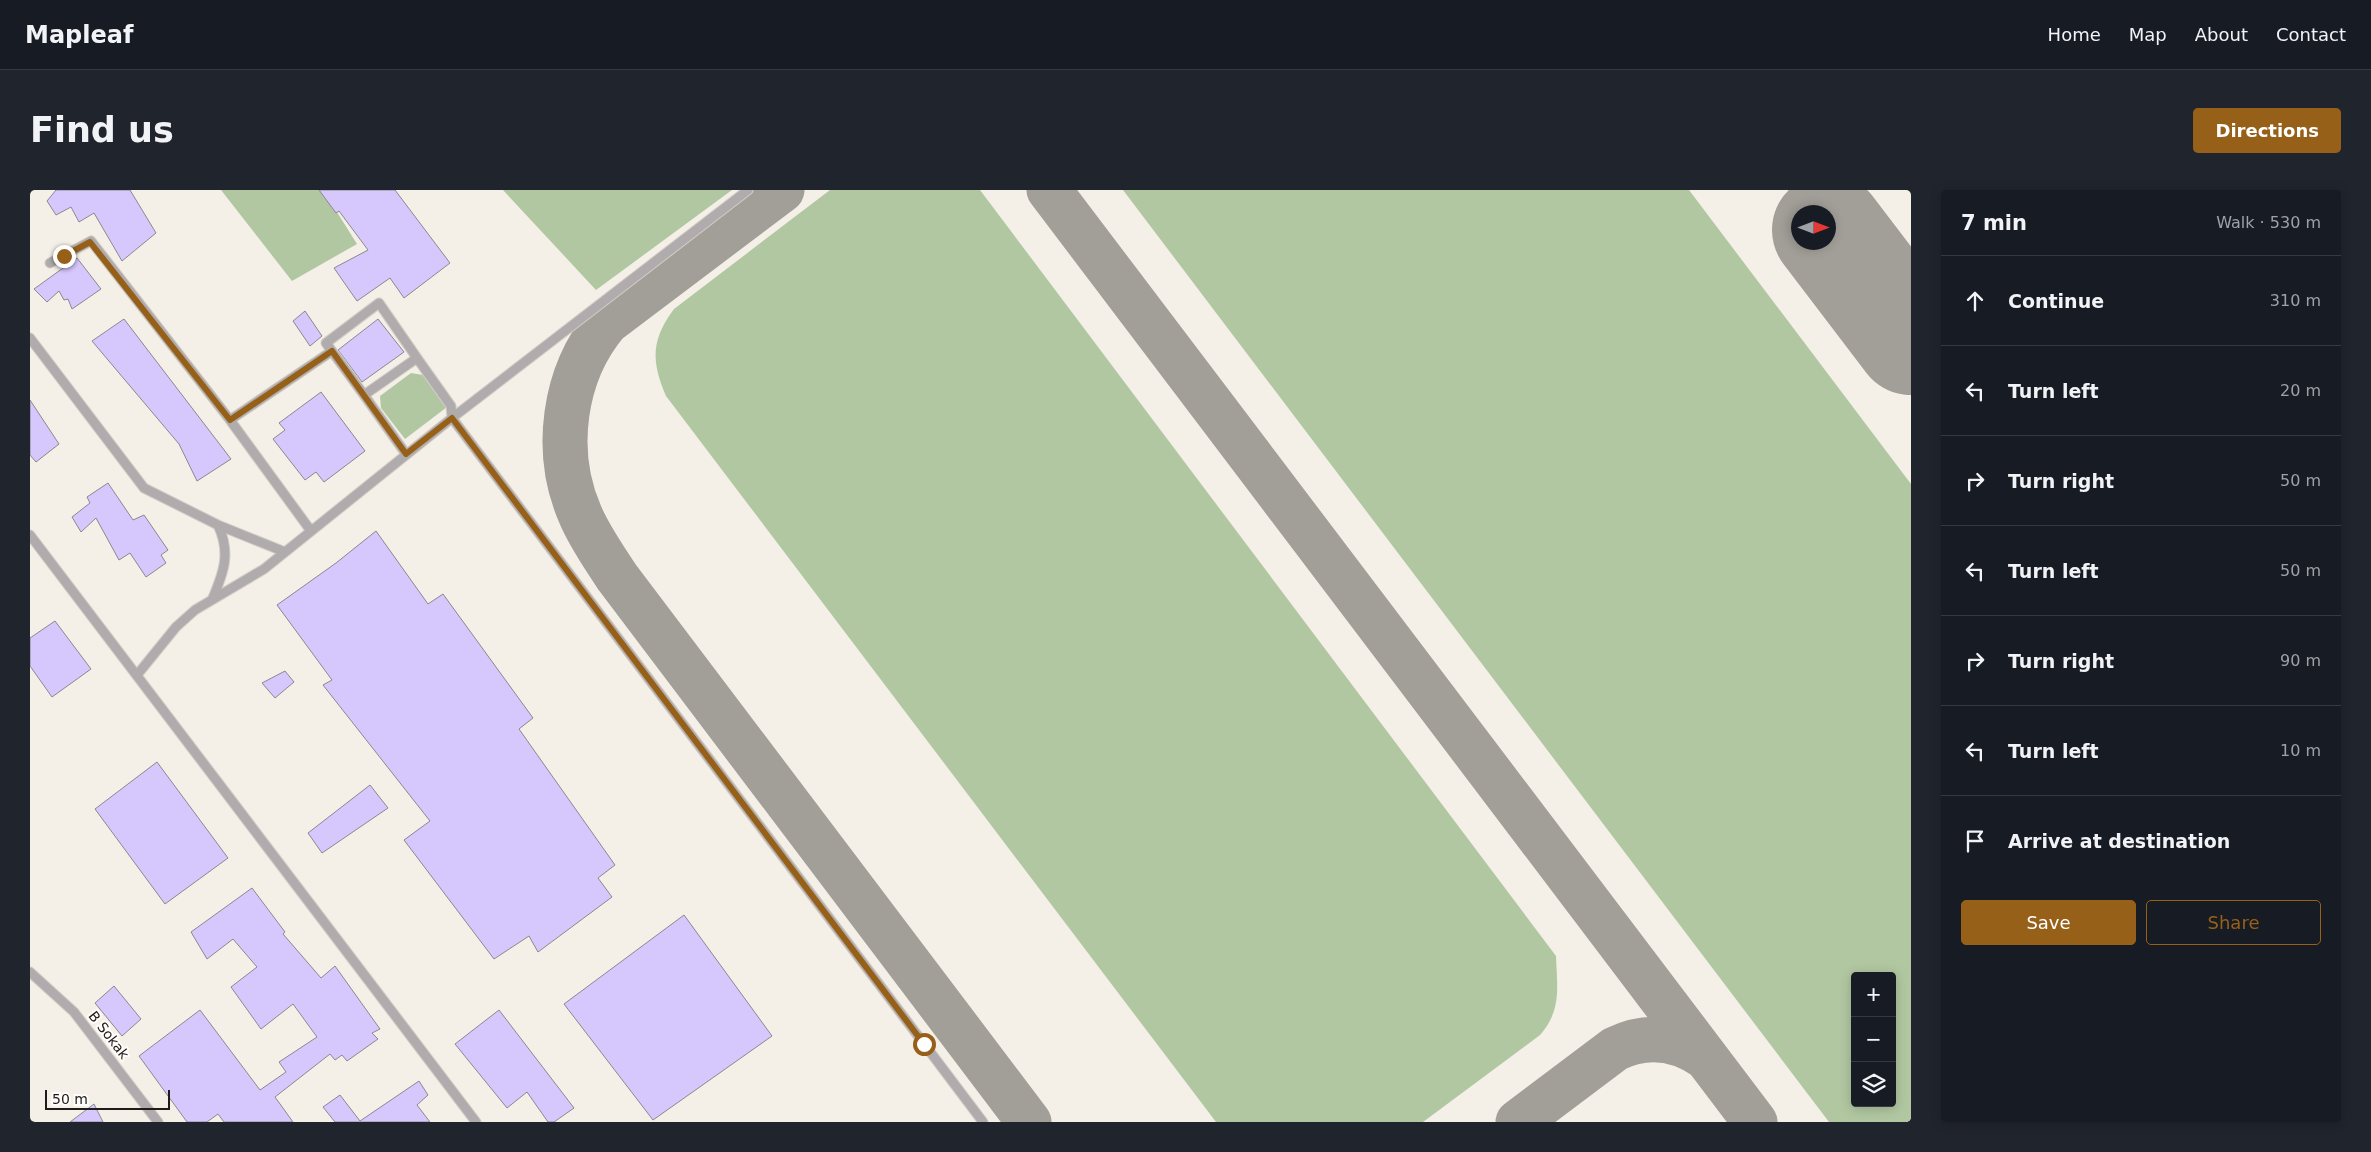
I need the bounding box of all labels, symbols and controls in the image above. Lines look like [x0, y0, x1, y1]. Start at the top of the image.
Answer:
text: Mapleaf [25, 21, 133, 49]
text: Home [2048, 24, 2101, 45]
text: Map [2129, 24, 2167, 45]
text: About [2195, 24, 2248, 45]
text: Contact [2276, 24, 2346, 45]
button: Directions [2193, 108, 2341, 153]
text: Find us [30, 110, 174, 150]
north arrow [1791, 205, 1836, 250]
text: 7 min [1961, 211, 2027, 235]
text: Walk · 530 m [2216, 213, 2321, 232]
route end [53, 245, 76, 268]
icon: ahead [1961, 287, 1989, 315]
text: Continue [2008, 290, 2104, 312]
text: 310 m [2270, 291, 2321, 310]
icon: left [1961, 377, 1989, 405]
text: Turn left [2008, 380, 2099, 402]
text: 20 m [2280, 381, 2321, 400]
icon: right [1961, 467, 1989, 495]
text: Turn right [2008, 470, 2114, 492]
text: 50 m [2280, 471, 2321, 490]
icon: left [1961, 557, 1989, 585]
text: Turn left [2008, 560, 2099, 582]
text: 50 m [2280, 561, 2321, 580]
icon: right [1961, 647, 1989, 675]
text: Turn right [2008, 650, 2114, 672]
text: 90 m [2280, 651, 2321, 670]
icon: left [1961, 737, 1989, 765]
text: Turn left [2008, 740, 2099, 762]
text: 10 m [2280, 741, 2321, 760]
icon: arrive [1961, 827, 1989, 855]
text: Arrive at destination [2008, 830, 2230, 852]
button: Save [1961, 900, 2136, 945]
button: Share [2146, 900, 2321, 945]
map controls [1851, 972, 1896, 1107]
button: + [1851, 972, 1896, 1017]
street label: B Sokak [85, 1008, 133, 1063]
button: − [1851, 1017, 1896, 1062]
route start [913, 1033, 936, 1056]
button: layers [1851, 1062, 1896, 1107]
scale bar [45, 1087, 170, 1110]
text: 50 m [52, 1091, 88, 1107]

